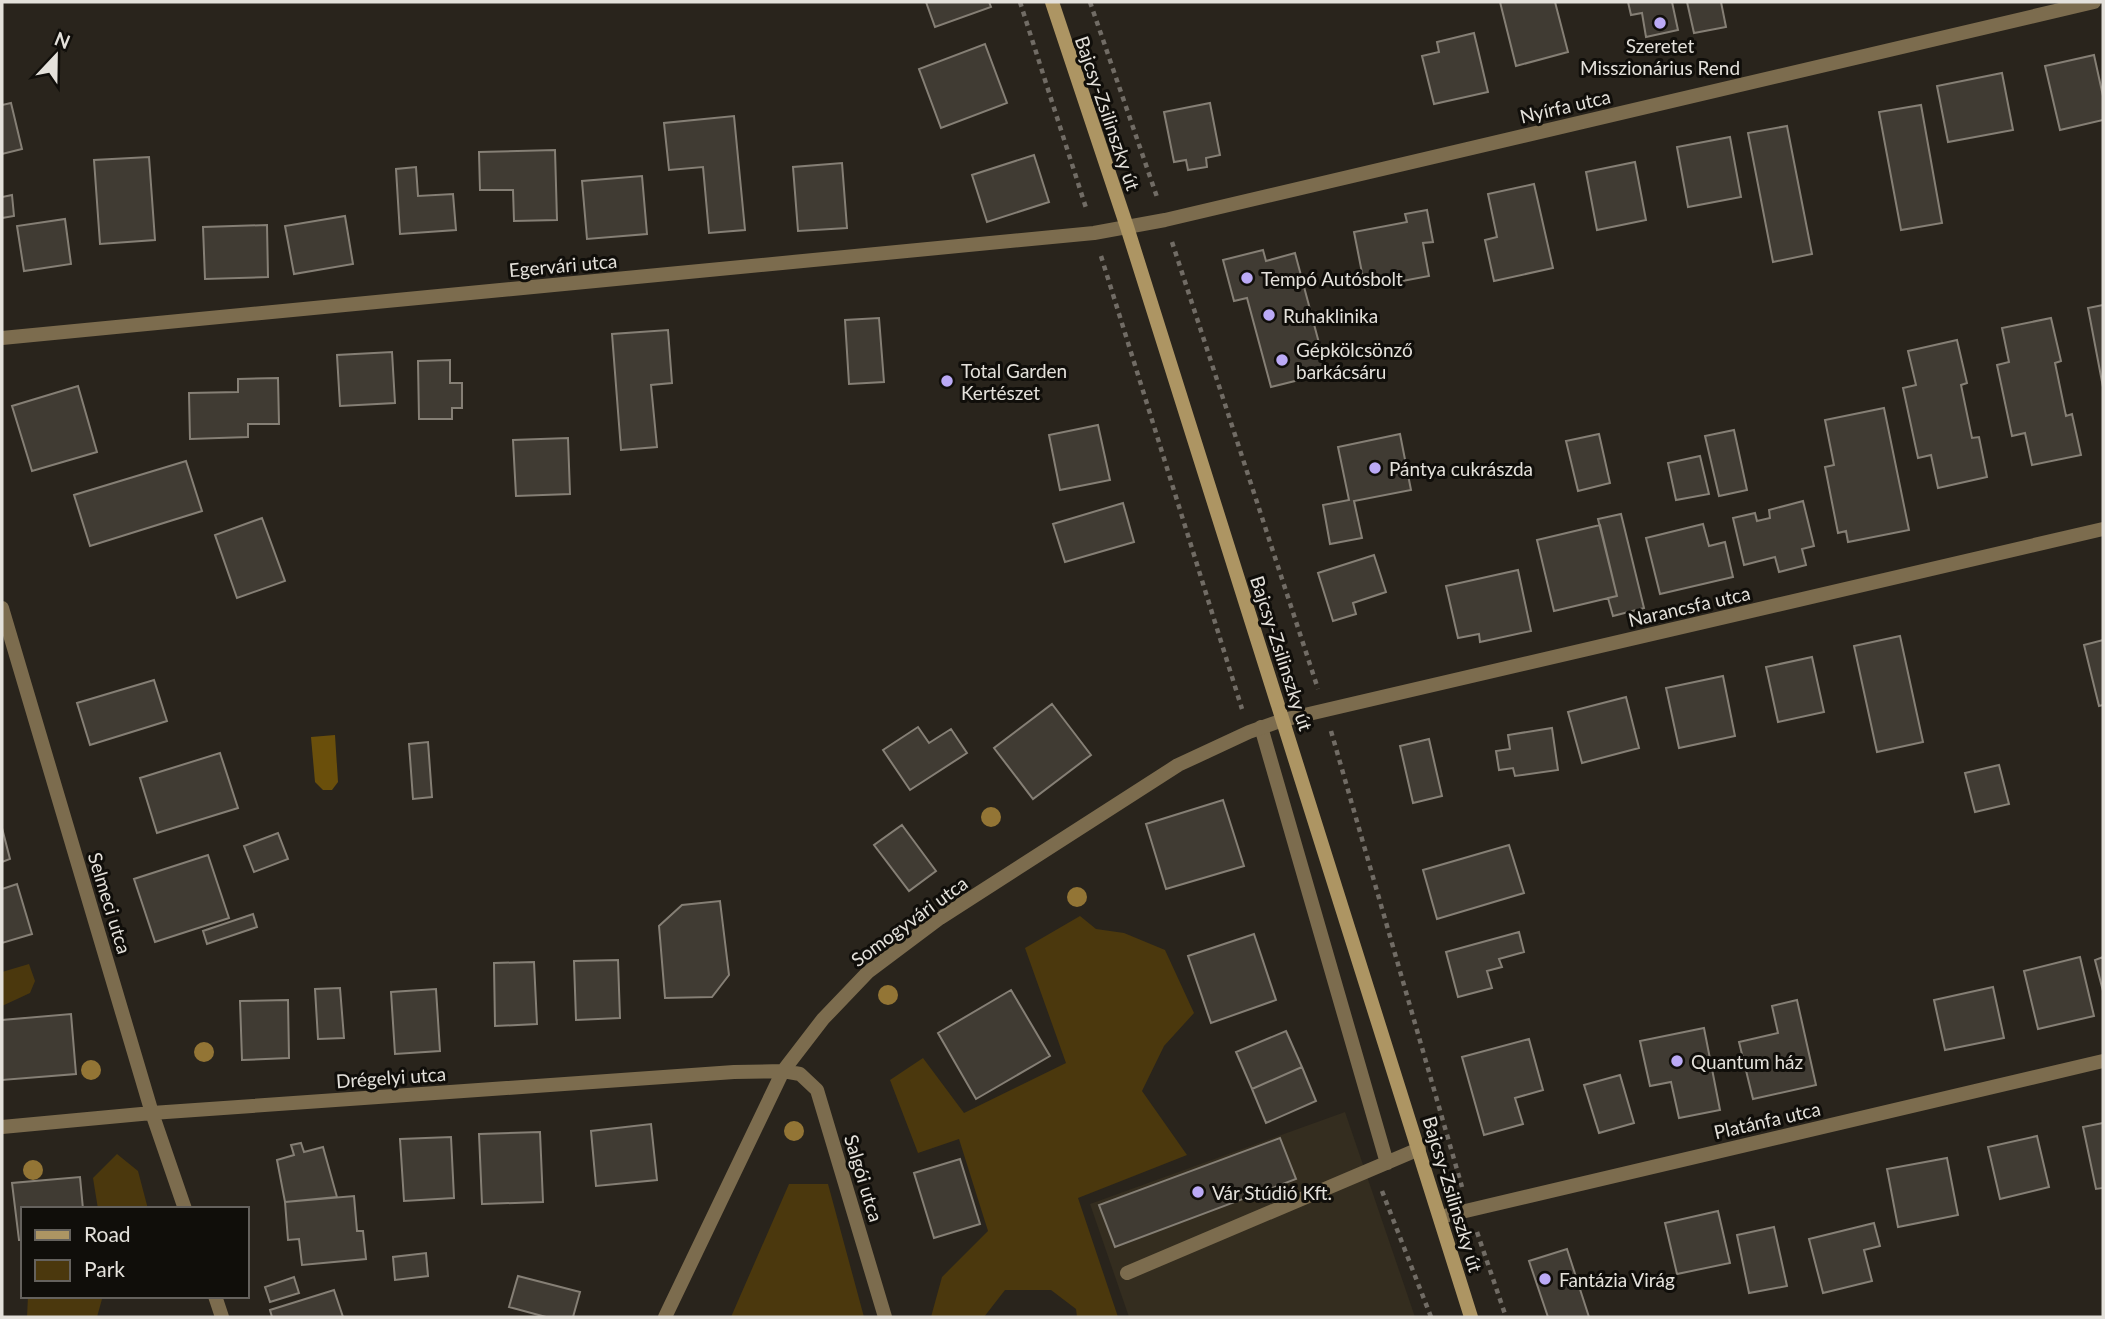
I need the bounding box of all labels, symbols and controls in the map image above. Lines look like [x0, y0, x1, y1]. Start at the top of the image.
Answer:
marker: Szeretet Misszionárius Rend [1652, 15, 1668, 31]
north arrow [21, 21, 91, 91]
text: N [51, 26, 74, 53]
street label: Bajcsy-Zsilinszky út [1071, 33, 1145, 193]
place label: Szeretet Misszionárius Rend [1580, 34, 1740, 79]
street label: Nyírfa utca [1517, 84, 1613, 128]
street label: Egervári utca [508, 249, 618, 281]
place label: Tempó Autósbolt [1261, 267, 1403, 290]
marker: Tempó Autósbolt [1239, 270, 1255, 286]
place label: Ruhaklinika [1283, 304, 1378, 327]
marker: Ruhaklinika [1261, 307, 1277, 323]
place label: Gépkölcsönző barkácsáru [1296, 338, 1413, 383]
marker: Gépkölcsönző barkácsáru [1274, 352, 1290, 368]
place label: Total Garden Kertészet [961, 359, 1067, 404]
marker: Total Garden Kertészet [939, 373, 955, 389]
place label: Pántya cukrászda [1389, 457, 1533, 480]
marker: Pántya cukrászda [1367, 460, 1383, 476]
street label: Bajcsy-Zsilinszky út [1246, 573, 1318, 734]
street label: Narancsfa utca [1626, 581, 1752, 631]
street label: Selmeci utca [84, 850, 136, 956]
street label: Somogyvári utca [846, 871, 972, 971]
place label: Quantum ház [1691, 1050, 1803, 1073]
marker: Quantum ház [1669, 1053, 1685, 1069]
street label: Drégelyi utca [335, 1062, 447, 1092]
street label: Platánfa utca [1711, 1097, 1823, 1143]
street label: Bajcsy-Zsilinszky út [1418, 1113, 1488, 1275]
street label: Salgói utca [840, 1132, 888, 1224]
place label: Vár Stúdió Kft. [1212, 1181, 1332, 1204]
marker: Vár Stúdió Kft. [1190, 1184, 1206, 1200]
legend [21, 1207, 248, 1298]
text: Road [84, 1221, 131, 1246]
text: Park [84, 1256, 125, 1281]
place label: Fantázia Virág [1559, 1268, 1675, 1291]
marker: Fantázia Virág [1537, 1271, 1553, 1287]

